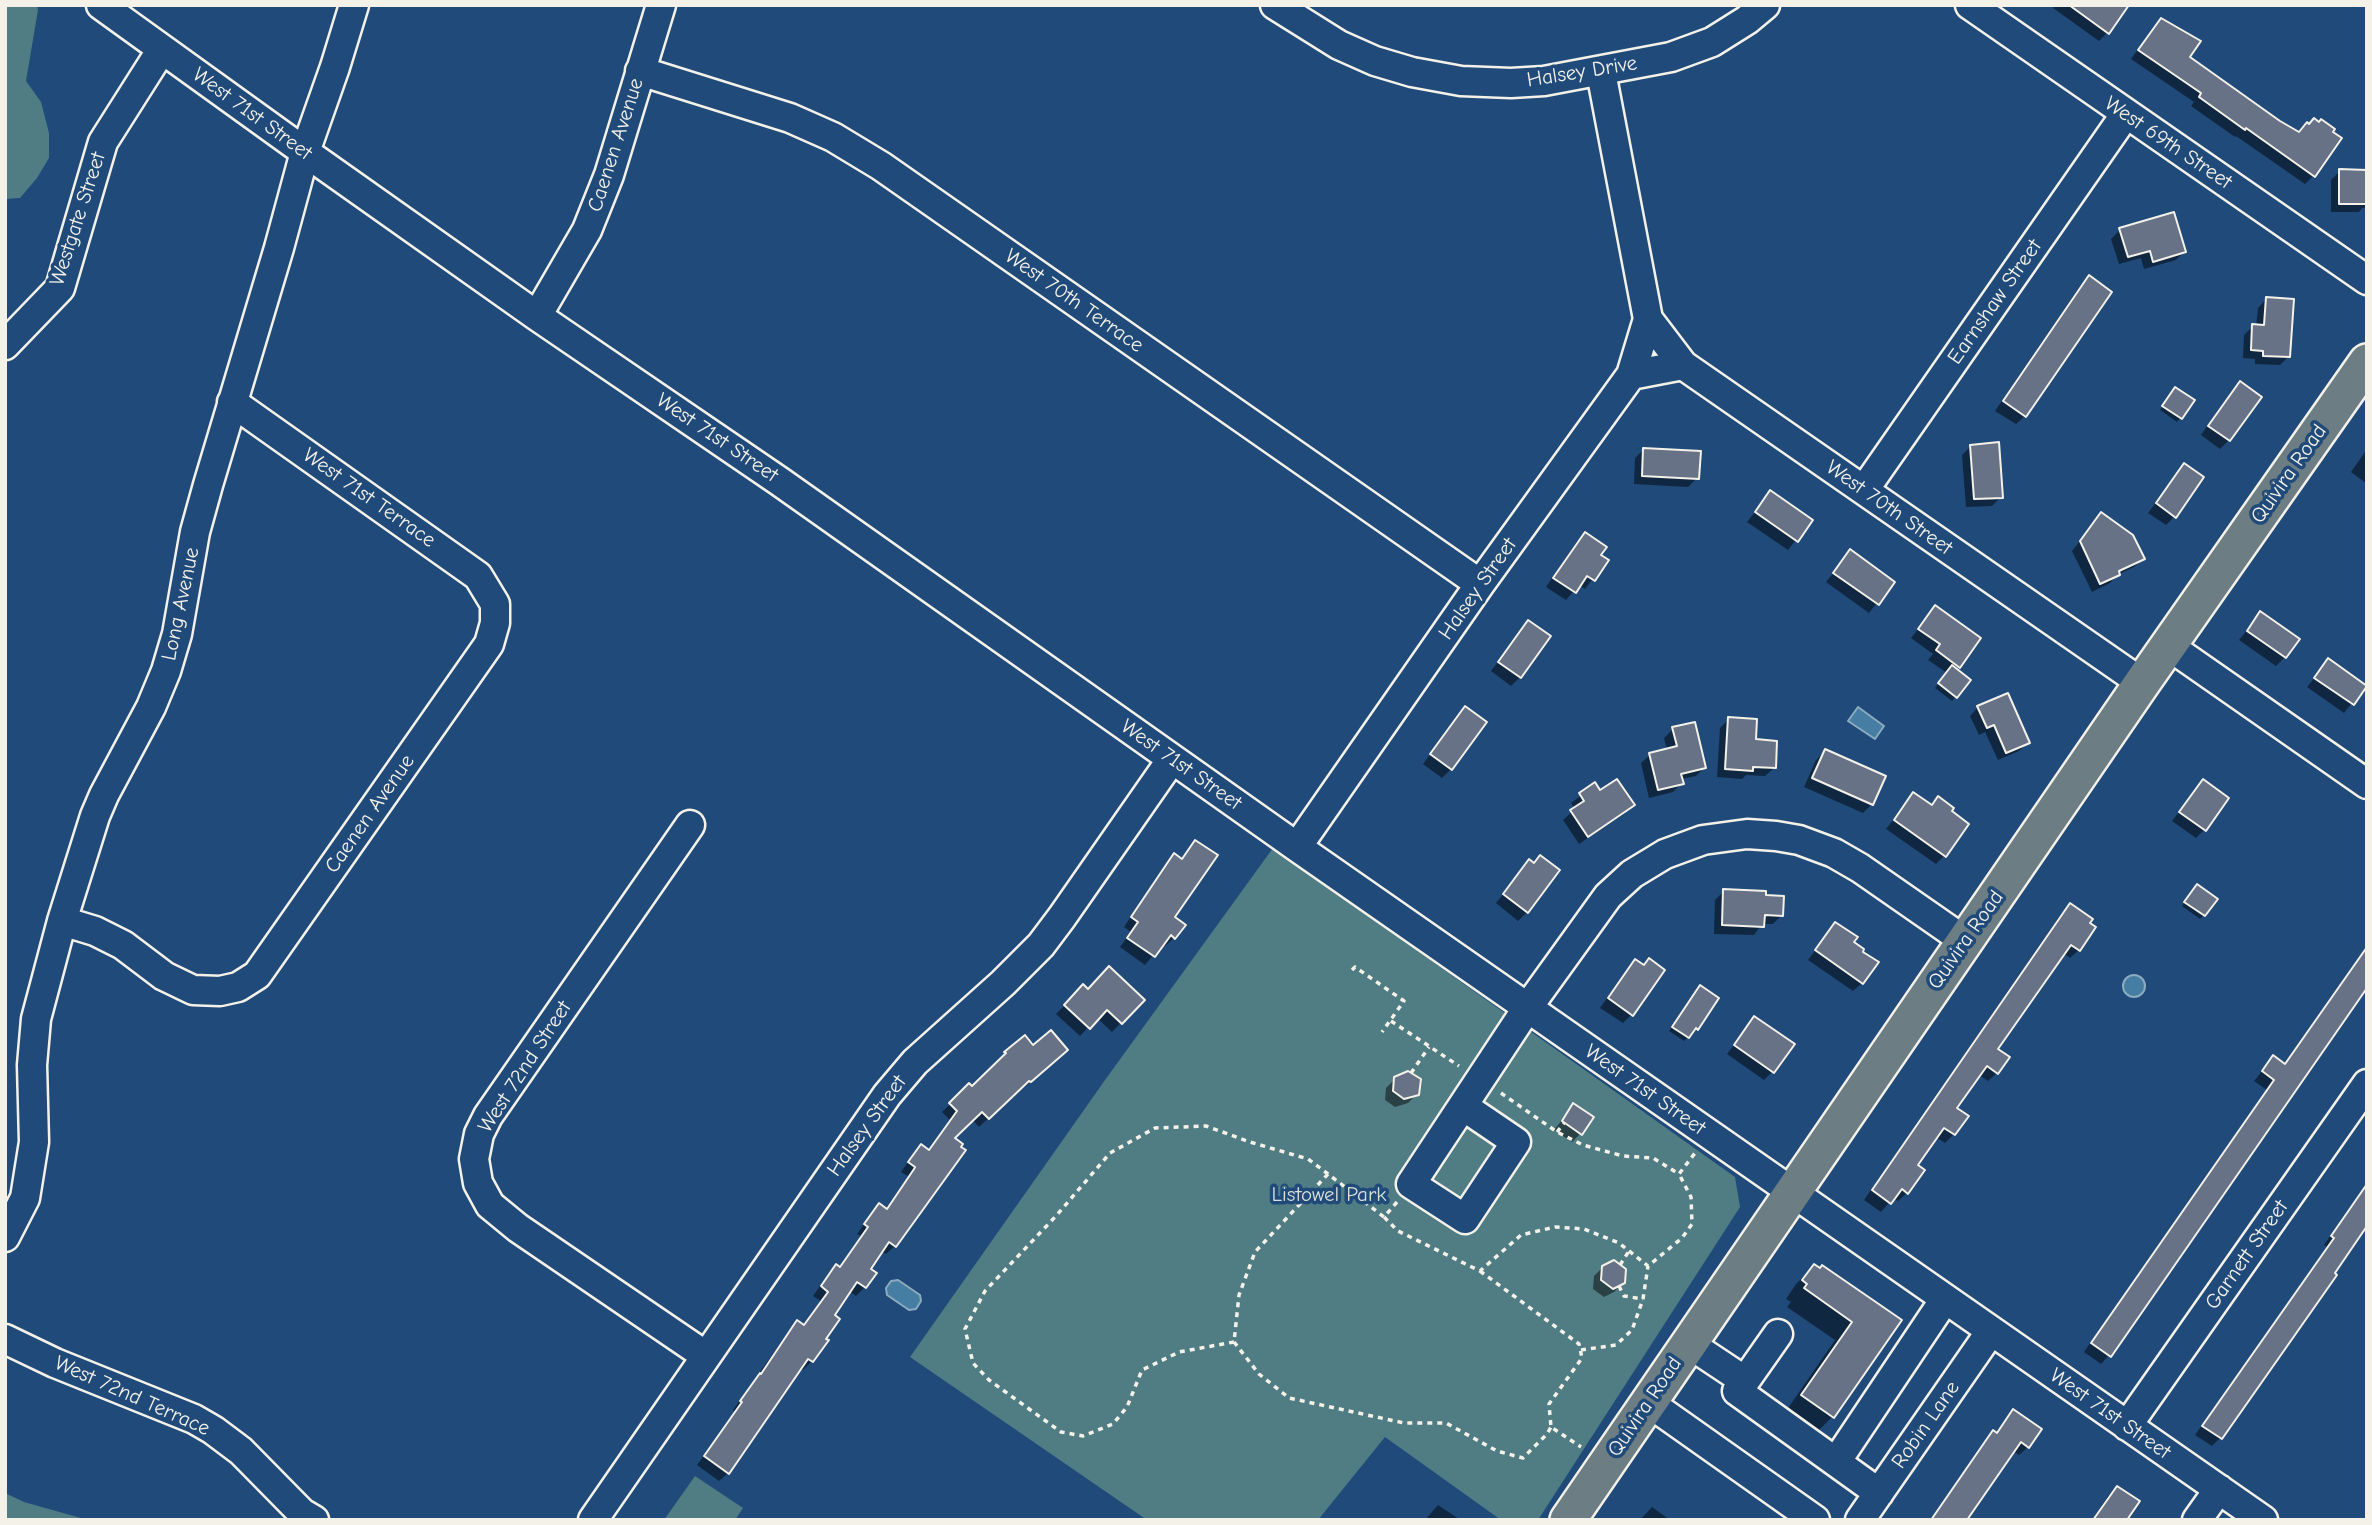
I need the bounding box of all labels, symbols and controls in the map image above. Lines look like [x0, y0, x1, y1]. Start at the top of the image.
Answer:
street label: Halsey Drive [1525, 51, 1639, 93]
street label: West 71st Street [187, 62, 317, 166]
street label: Caenen Avenue [583, 75, 649, 215]
street label: West 69th Street [2099, 91, 2237, 195]
street label: Westgate Street [45, 149, 111, 289]
street label: Earnshaw Street [1943, 235, 2047, 369]
street label: West 70th Terrace [1000, 244, 1148, 358]
street label: West 71st Street [651, 388, 783, 488]
street label: Quivira Road [2246, 420, 2332, 528]
street label: West 71st Terrace [298, 443, 440, 553]
street label: West 70th Street [1821, 455, 1957, 561]
street label: Halsey Street [1434, 533, 1522, 645]
street label: Long Avenue [157, 545, 205, 663]
street label: West 71st Street [1116, 714, 1246, 816]
street label: Caenen Avenue [320, 750, 420, 878]
street label: Quivira Road [1923, 886, 2009, 994]
street label: West 72nd Street [473, 996, 577, 1138]
street label: West 71st Street [1580, 1039, 1710, 1141]
street label: Halsey Street [822, 1071, 912, 1181]
park label: Listowel Park [1272, 1182, 1386, 1208]
street label: Garnett Street [2200, 1195, 2294, 1315]
street label: West 72nd Terrace [50, 1350, 214, 1442]
street label: Quivira Road [1602, 1352, 1688, 1462]
street label: West 71st Street [2045, 1363, 2175, 1465]
street label: Robin Lane [1887, 1376, 1965, 1474]

